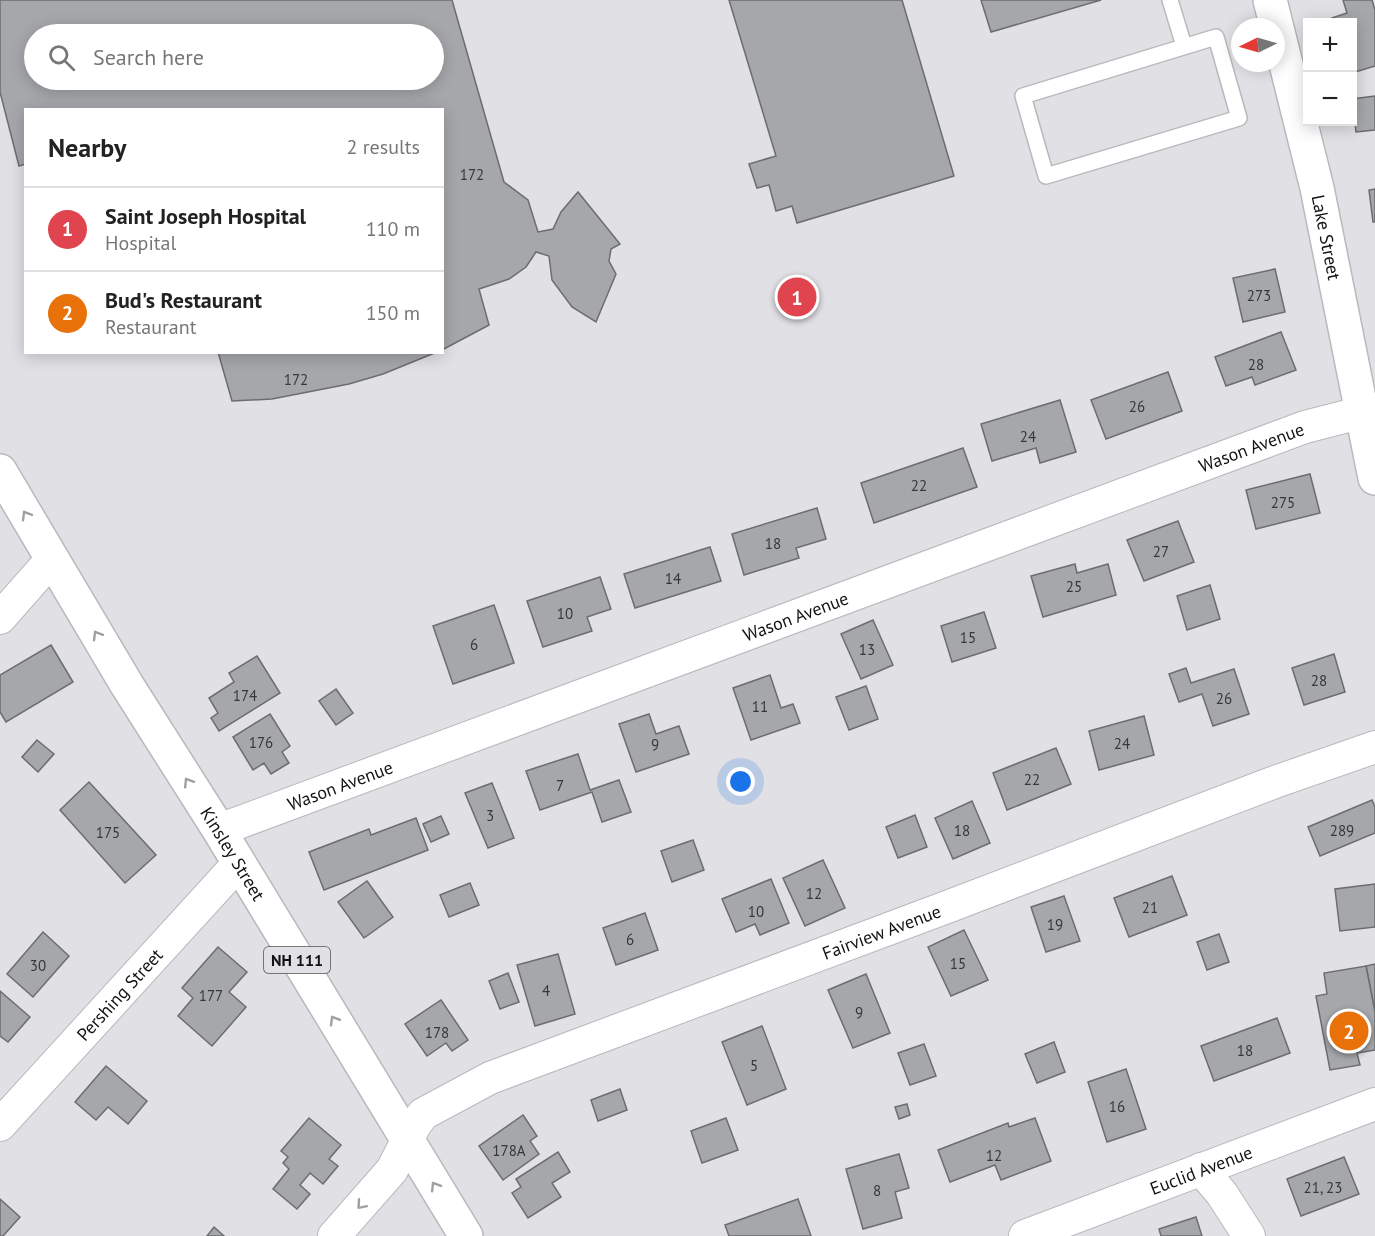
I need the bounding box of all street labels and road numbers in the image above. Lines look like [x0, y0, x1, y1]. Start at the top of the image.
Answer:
street label: Lake Street [1307, 193, 1347, 282]
street label: Wason Avenue [1195, 417, 1307, 477]
street label: Wason Avenue [740, 586, 851, 646]
street label: Wason Avenue [284, 755, 396, 815]
street label: Kinsley Street [196, 802, 271, 905]
street label: Fairview Avenue [819, 899, 944, 964]
street label: Pershing Street [71, 943, 167, 1045]
road number: NH 111 [264, 947, 330, 973]
street label: Euclid Avenue [1146, 1140, 1255, 1199]

